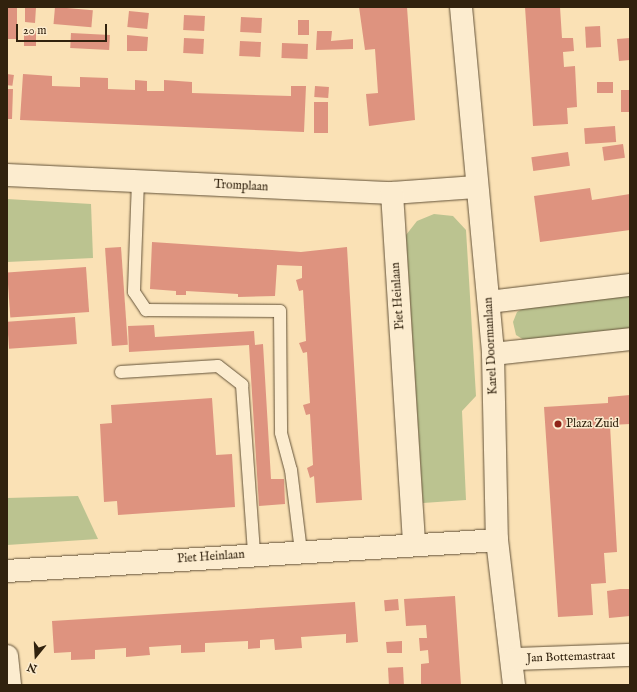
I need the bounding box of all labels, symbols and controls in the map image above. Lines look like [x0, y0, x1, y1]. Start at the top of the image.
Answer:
scale bar [18, 16, 109, 42]
text: 20 m [23, 23, 46, 38]
street label: Tromplaan [213, 177, 269, 195]
street label: Piet Heinlaan [388, 262, 408, 330]
street label: Karel Doormanlaan [481, 297, 501, 395]
place label: Plaza Zuid [566, 417, 619, 431]
marker: Plaza Zuid [553, 419, 563, 429]
street label: Piet Heinlaan [177, 547, 245, 567]
north arrow [16, 636, 56, 676]
street label: Jan Bottemastraat [526, 648, 616, 666]
text: N [26, 659, 39, 676]

